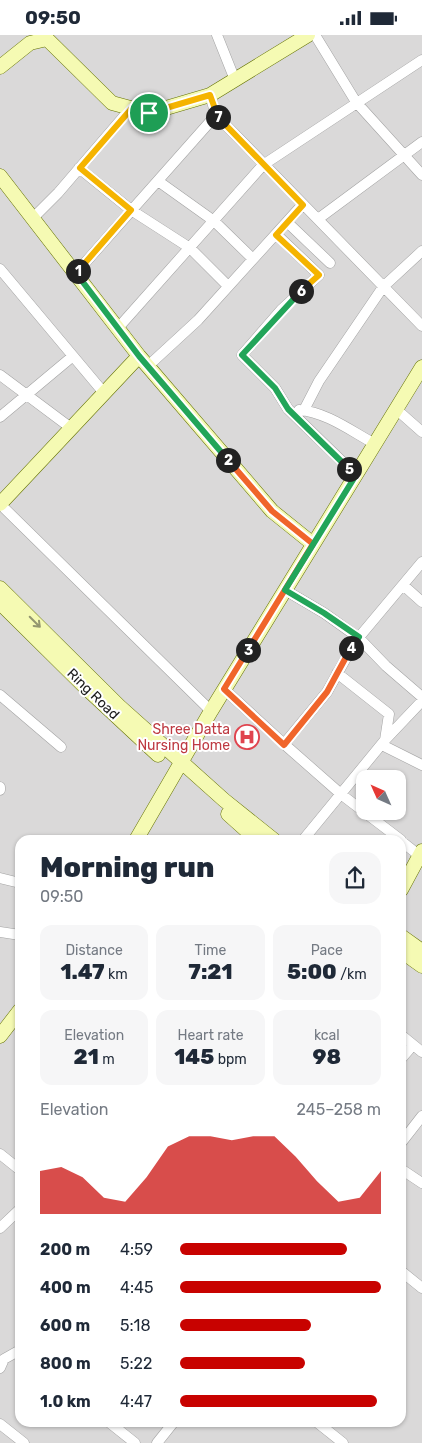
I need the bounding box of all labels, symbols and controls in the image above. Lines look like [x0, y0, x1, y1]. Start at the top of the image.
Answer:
text: 09:50 [25, 6, 81, 29]
pin [128, 92, 170, 134]
icon: arrive [135, 99, 163, 127]
pin: 7 [206, 105, 230, 129]
text: 7 [214, 109, 223, 126]
pin: 1 [66, 259, 90, 283]
text: 1 [75, 263, 82, 280]
pin: 6 [288, 279, 314, 303]
text: 6 [297, 283, 306, 300]
pin: 2 [216, 447, 240, 473]
text: 2 [224, 452, 233, 469]
pin: 5 [336, 457, 362, 481]
text: 5 [345, 461, 354, 478]
one-way arrow [29, 616, 41, 628]
pin: 4 [338, 635, 364, 661]
pin: 3 [236, 637, 260, 663]
text: 4 [347, 640, 356, 657]
text: 3 [244, 642, 253, 659]
street label: Ring Road [63, 665, 123, 723]
place label: Shree Datta Nursing Home [137, 721, 230, 754]
hospital icon: Shree Datta Nursing Home [234, 724, 260, 750]
north arrow [356, 770, 406, 820]
map controls [356, 770, 406, 820]
text: Morning run [40, 851, 214, 884]
button: share [329, 852, 381, 904]
text: 09:50 [40, 887, 83, 906]
text: Distance [65, 942, 123, 959]
text: Time [195, 942, 226, 959]
text: Pace [311, 942, 343, 959]
text: 1.47 [61, 959, 105, 984]
text: 7:21 [188, 959, 233, 984]
text: 5:00 [287, 959, 337, 984]
text: km [105, 966, 128, 983]
text: /km [337, 966, 367, 983]
text: Elevation [64, 1027, 124, 1044]
text: Heart rate [178, 1027, 243, 1044]
text: kcal [314, 1027, 340, 1044]
text: 21 [74, 1044, 99, 1069]
text: 145 [174, 1044, 214, 1069]
text: 98 [313, 1044, 341, 1069]
text: m [99, 1051, 115, 1068]
text: bpm [214, 1051, 247, 1068]
text: Elevation [40, 1100, 109, 1119]
text: 245–258 m [297, 1100, 381, 1119]
text: 200 m [40, 1240, 90, 1259]
text: 4:59 [120, 1240, 153, 1259]
text: 400 m [40, 1278, 91, 1297]
text: 4:45 [120, 1278, 153, 1297]
text: 600 m [40, 1316, 90, 1335]
text: 5:18 [120, 1316, 151, 1335]
text: 800 m [40, 1354, 91, 1373]
text: 5:22 [120, 1354, 152, 1373]
text: 1.0 km [40, 1392, 91, 1411]
text: 4:47 [120, 1392, 152, 1411]

